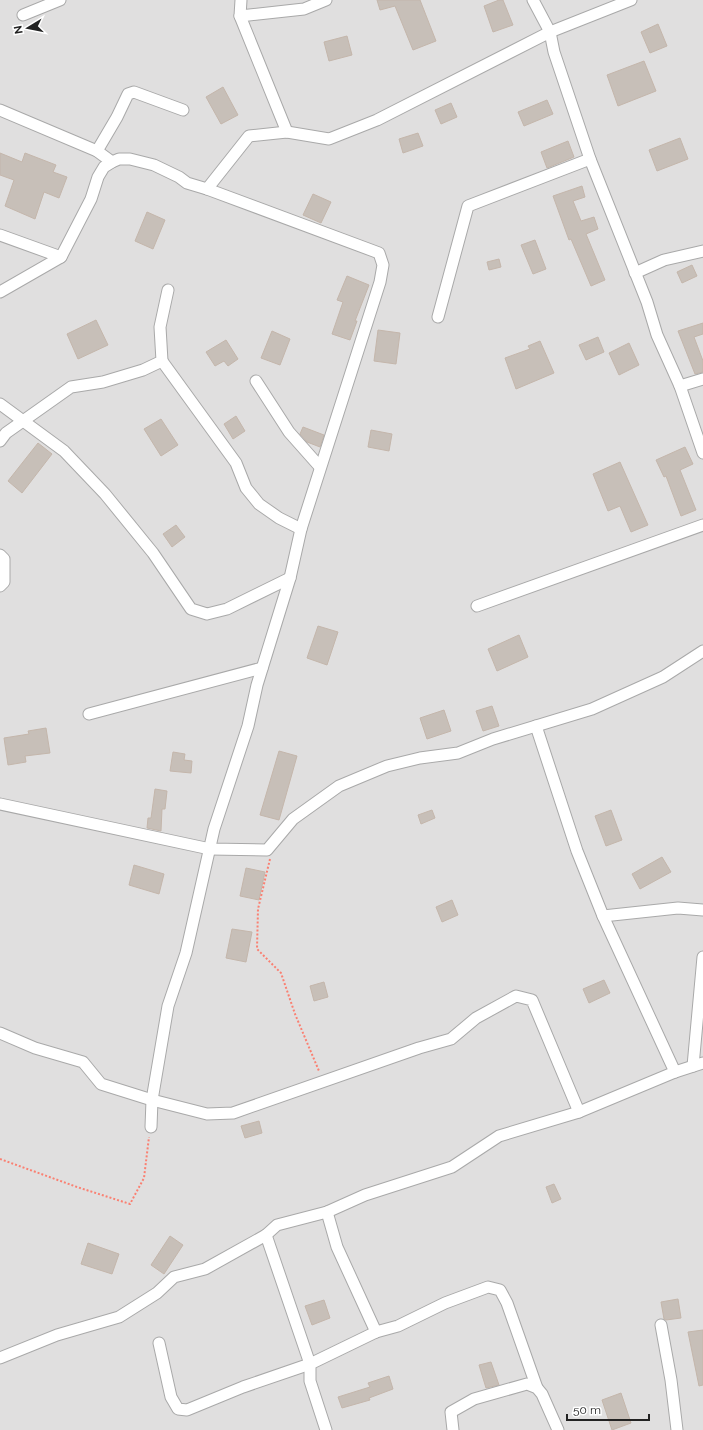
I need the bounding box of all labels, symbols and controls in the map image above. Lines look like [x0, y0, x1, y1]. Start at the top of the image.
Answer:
north arrow [8, 8, 48, 48]
text: N [12, 24, 26, 35]
scale bar [567, 1396, 649, 1422]
text: 50 m [573, 1403, 601, 1417]

